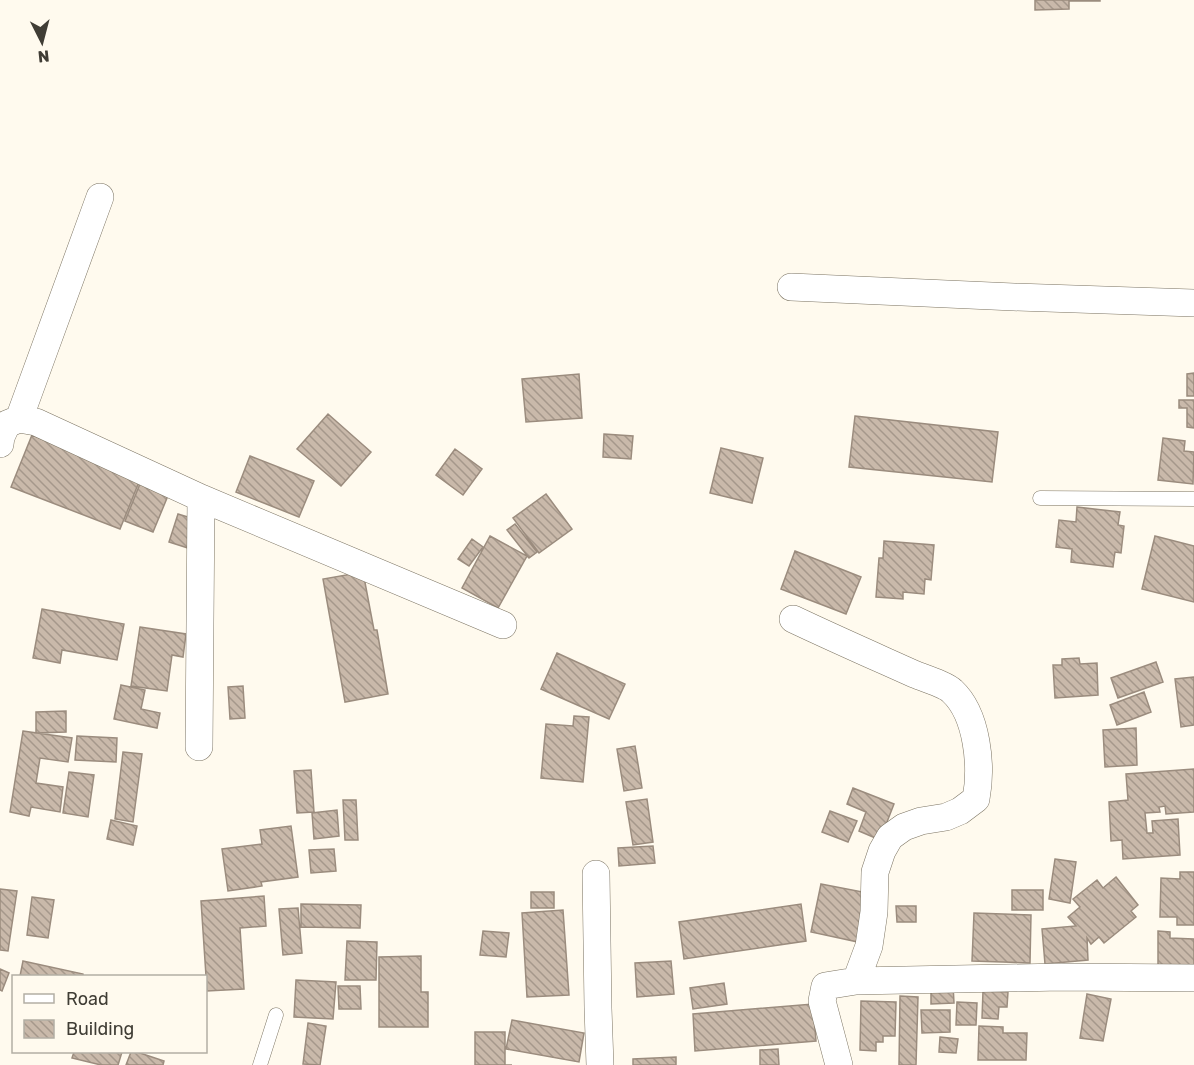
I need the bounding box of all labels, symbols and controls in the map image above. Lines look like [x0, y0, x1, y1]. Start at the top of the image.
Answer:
north arrow [12, 12, 72, 72]
text: N [37, 46, 50, 66]
legend [12, 975, 207, 1053]
text: Road [66, 988, 109, 1010]
text: Building [66, 1018, 134, 1040]

